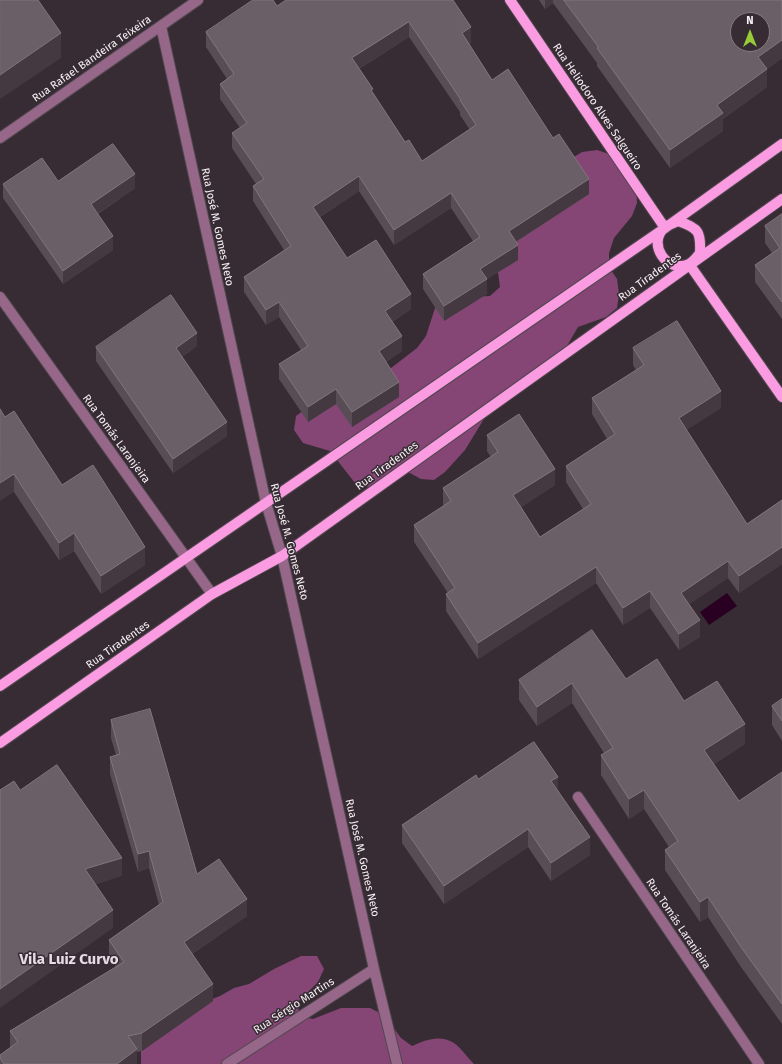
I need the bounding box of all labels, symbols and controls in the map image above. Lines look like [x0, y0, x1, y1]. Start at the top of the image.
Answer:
north arrow [730, 12, 770, 52]
street label: Rua Rafael Bandeira Teixeira [30, 13, 154, 105]
text: N [746, 14, 754, 27]
street label: Rua Heliodoro Alves Salgueiro [550, 41, 644, 173]
street label: Rua José M. Gomes Neto [198, 167, 236, 287]
street label: Rua Tiradentes [616, 250, 684, 304]
street label: Rua Tomás Laranjeira [79, 392, 153, 486]
street label: Rua Tiradentes [353, 439, 421, 493]
street label: Rua José M. Gomes Neto [267, 482, 311, 602]
street label: Rua Tiradentes [84, 618, 152, 672]
street label: Rua José M. Gomes Neto [342, 798, 382, 918]
street label: Rua Tomás Laranjeira [643, 876, 713, 972]
district label: Vila Luiz Curvo [20, 951, 118, 969]
street label: Rua Sérgio Martins [251, 975, 337, 1037]

